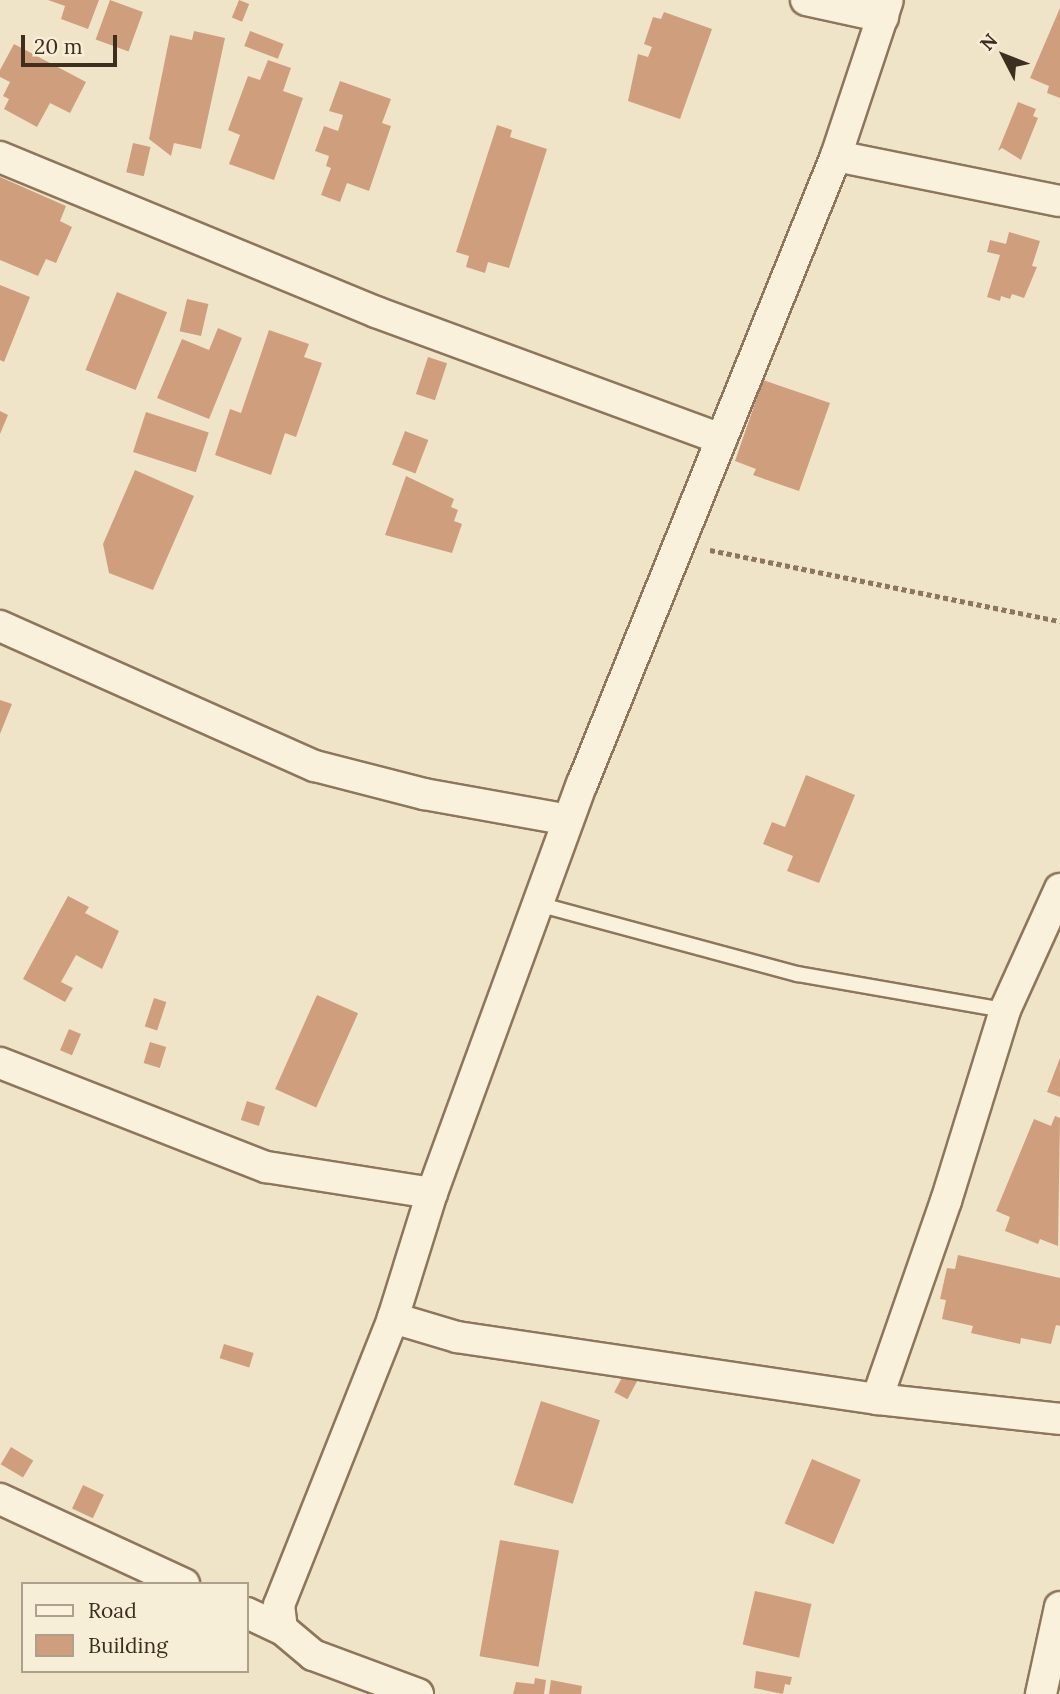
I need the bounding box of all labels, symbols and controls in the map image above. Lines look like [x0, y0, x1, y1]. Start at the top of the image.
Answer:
scale bar [24, 21, 121, 65]
north arrow [969, 21, 1039, 91]
text: N [975, 28, 1002, 55]
text: 20 m [34, 33, 83, 60]
legend [21, 1582, 248, 1673]
text: Road [88, 1597, 137, 1624]
text: Building [88, 1632, 168, 1659]

